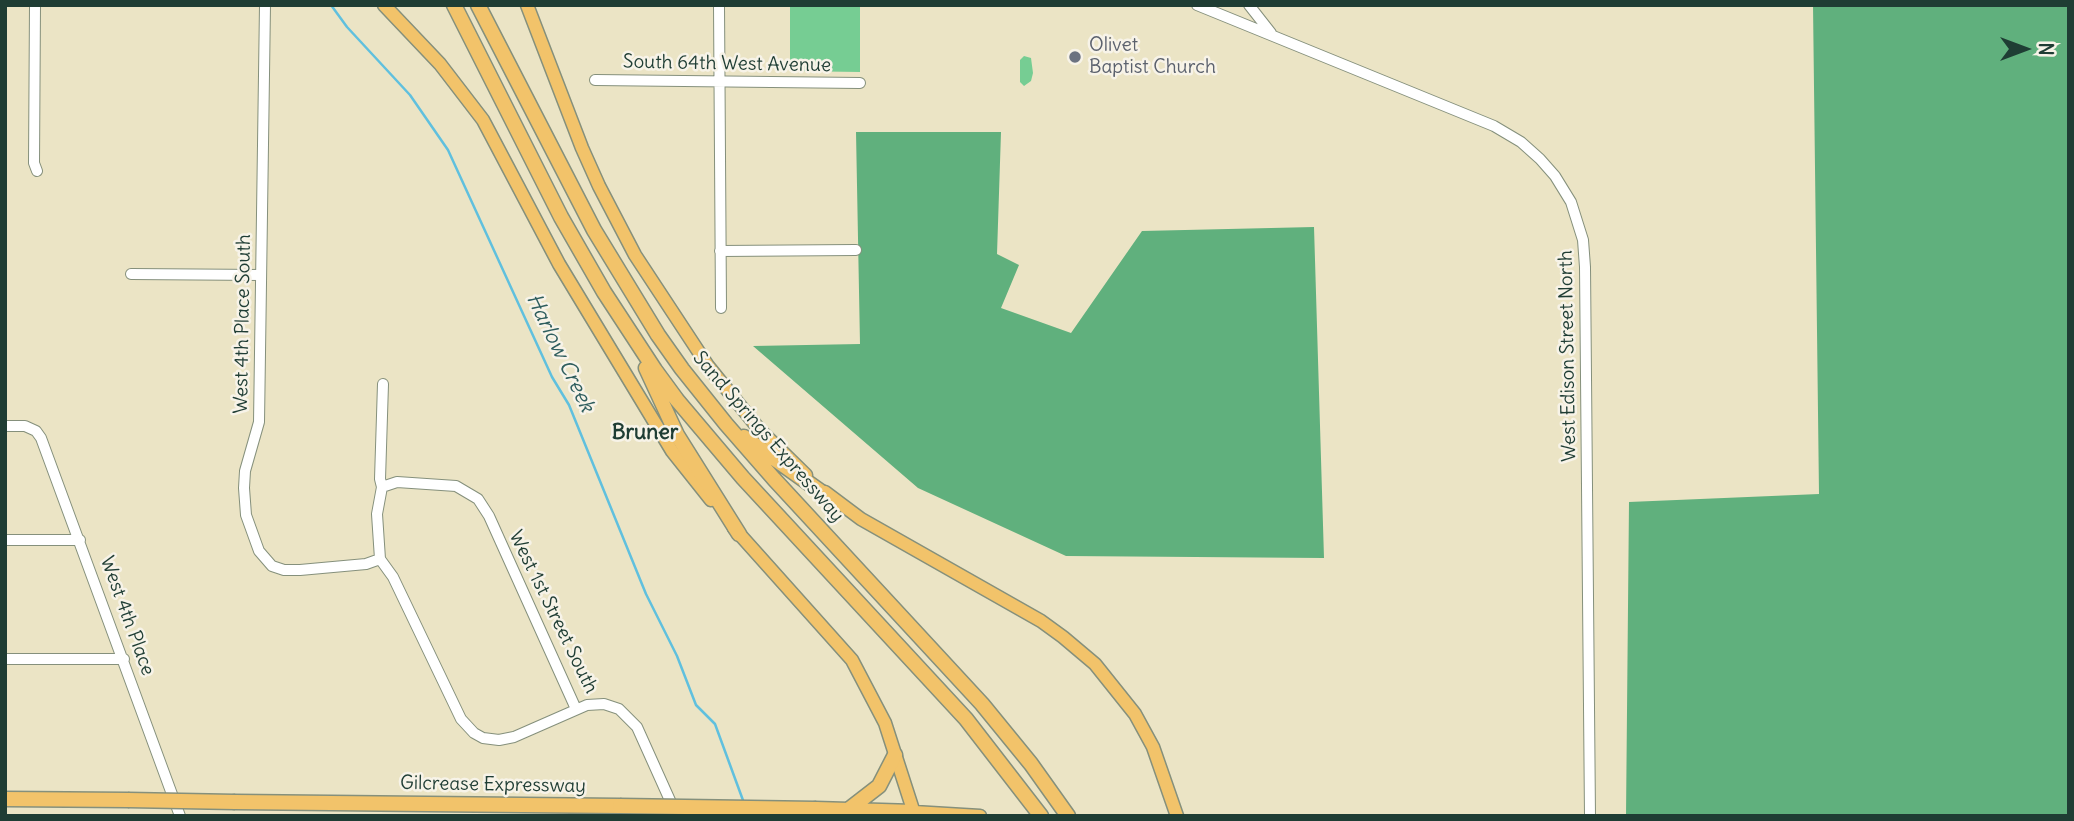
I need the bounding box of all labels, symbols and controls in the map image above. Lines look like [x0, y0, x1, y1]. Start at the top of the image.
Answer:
north arrow [1990, 14, 2060, 84]
place label: Olivet Baptist Church [1089, 35, 1216, 79]
text: N [2034, 42, 2058, 56]
marker: Olivet Baptist Church [1067, 49, 1083, 65]
street label: South 64th West Avenue [623, 51, 831, 77]
street label: West 4th Place South [230, 234, 256, 414]
street label: West Edison Street North [1555, 250, 1581, 462]
water label: Harlow Creek [520, 290, 600, 416]
street label: Sand Springs Expressway [688, 347, 848, 527]
district label: Bruner [612, 420, 678, 446]
street label: West 1st Street South [504, 527, 602, 697]
street label: West 4th Place [95, 553, 159, 679]
street label: Gilcrease Expressway [400, 772, 586, 798]

